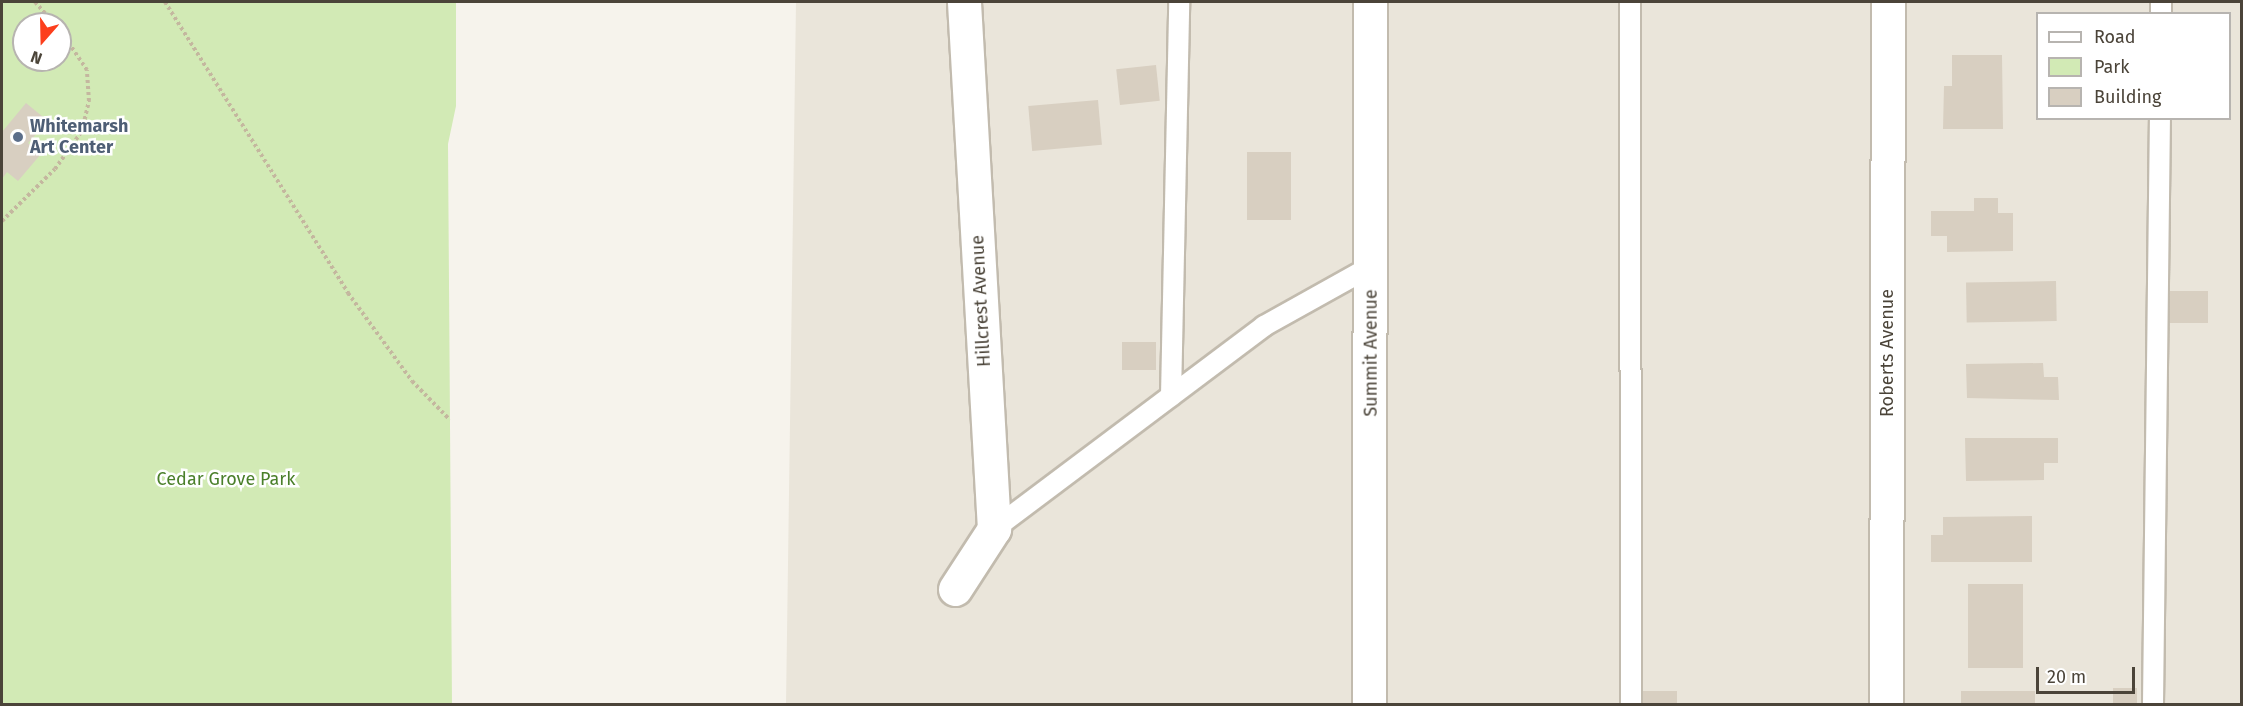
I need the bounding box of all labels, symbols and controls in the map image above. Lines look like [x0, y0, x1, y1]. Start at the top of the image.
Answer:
north arrow [12, 12, 72, 72]
legend [2036, 12, 2231, 120]
text: Road [2094, 26, 2136, 48]
text: N [28, 47, 45, 68]
text: Park [2094, 56, 2129, 78]
text: Building [2094, 86, 2161, 108]
place label: Whitemarsh Art Center [30, 116, 128, 158]
marker: Whitemarsh Art Center [11, 130, 25, 144]
street label: Hillcrest Avenue [967, 235, 995, 367]
street label: Summit Avenue [1360, 289, 1382, 417]
street label: Roberts Avenue [1876, 289, 1898, 417]
park label: Cedar Grove Park [157, 468, 295, 490]
scale bar [2039, 655, 2138, 693]
text: 20 m [2047, 666, 2086, 688]

